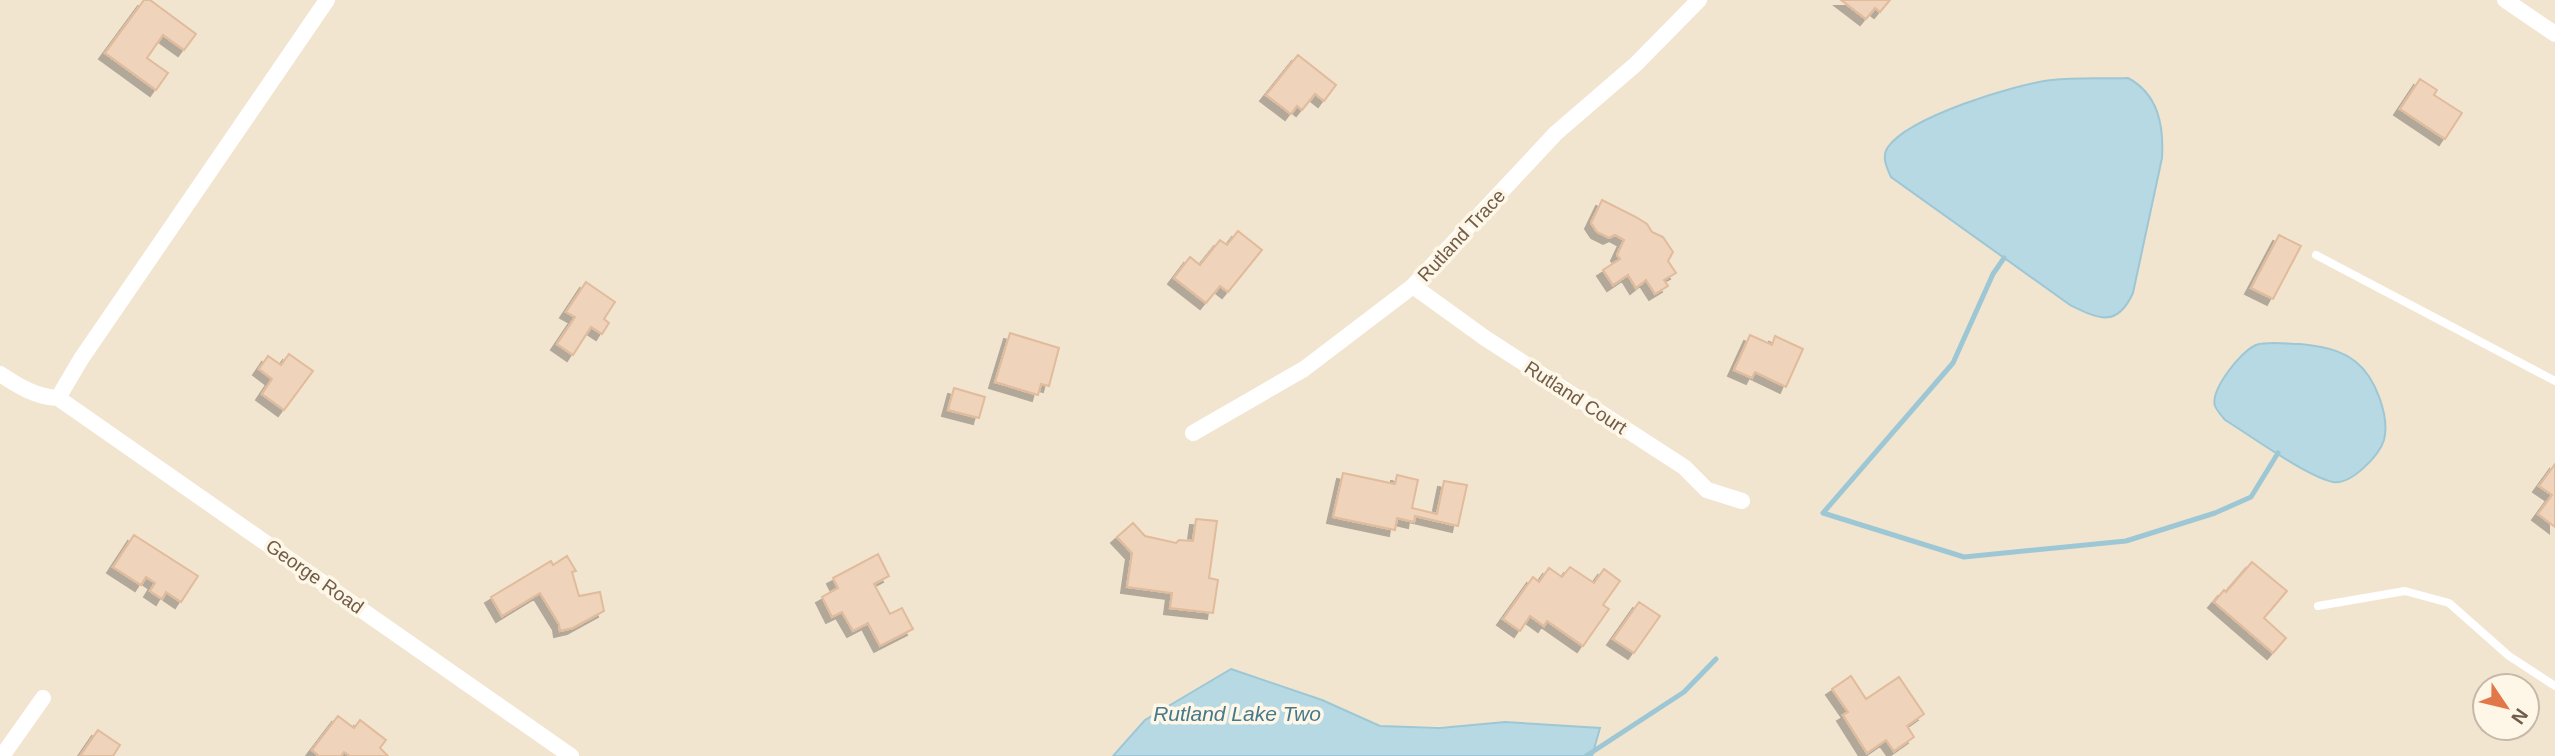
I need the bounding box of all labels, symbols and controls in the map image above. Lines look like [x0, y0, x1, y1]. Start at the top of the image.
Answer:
street label: Rutland Trace [1413, 185, 1509, 286]
street label: Rutland Court [1521, 357, 1631, 439]
street label: George Road [262, 535, 367, 618]
north arrow [2471, 672, 2541, 742]
water label: Rutland Lake Two [1153, 702, 1321, 725]
text: N [2507, 705, 2532, 728]

